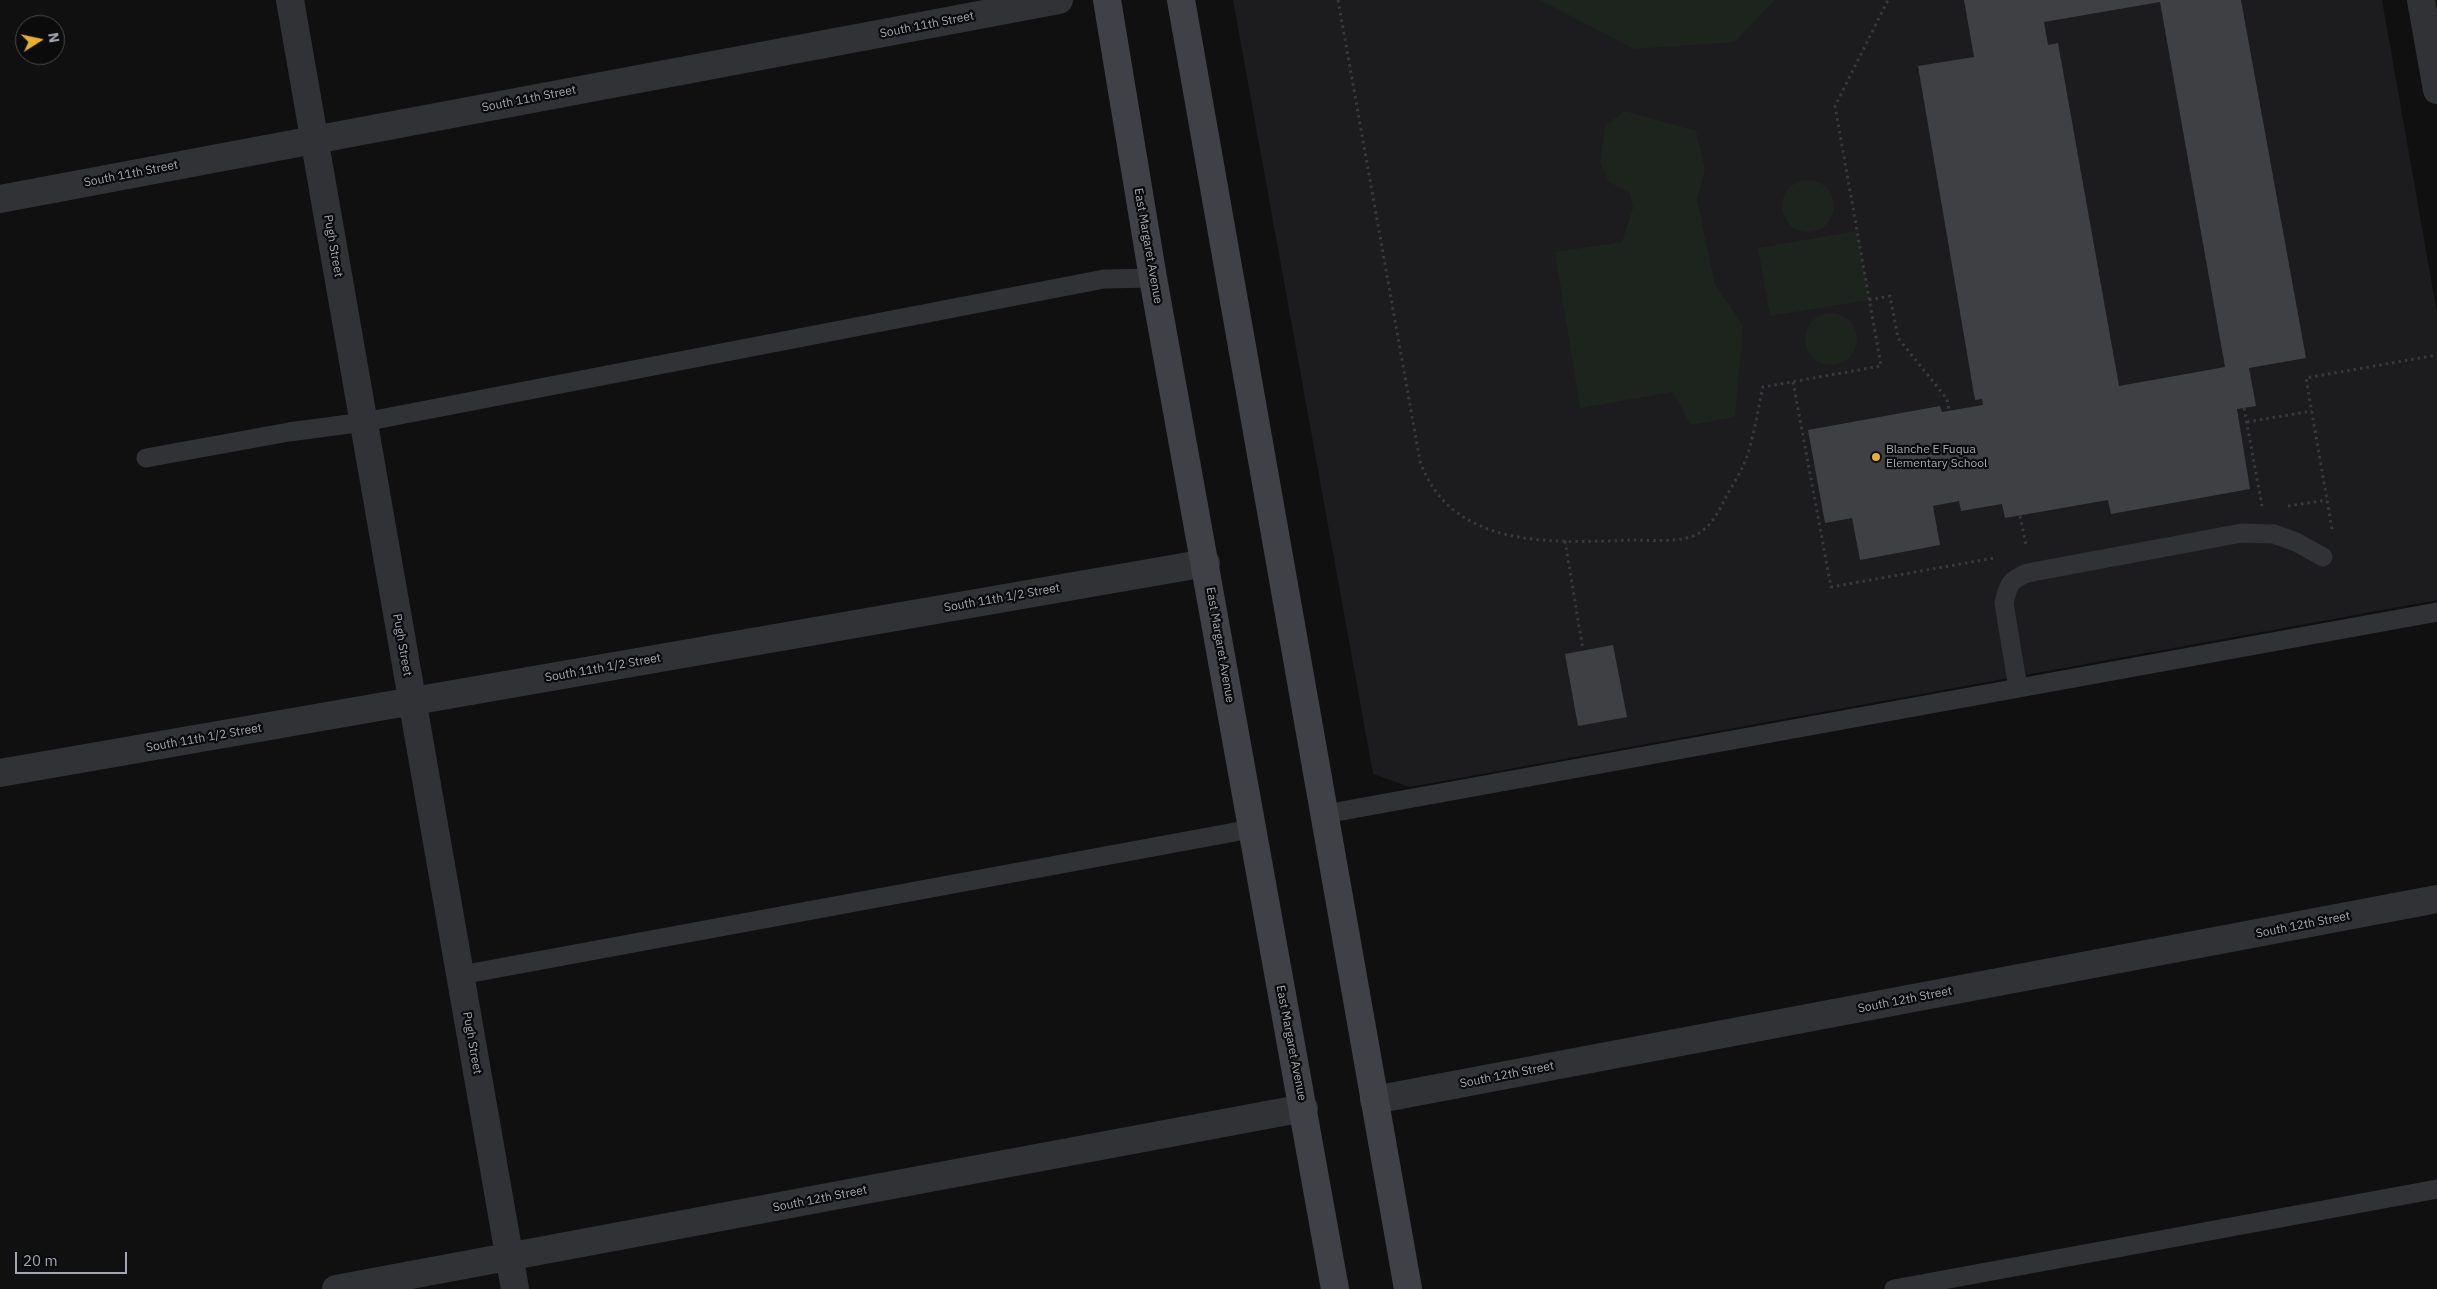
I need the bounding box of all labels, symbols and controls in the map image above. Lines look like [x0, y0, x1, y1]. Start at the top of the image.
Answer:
street label: South 11th Street [879, 9, 975, 41]
north arrow [15, 15, 65, 65]
text: N [44, 31, 64, 44]
street label: South 11th Street [481, 83, 577, 115]
street label: South 11th Street [83, 158, 179, 190]
street label: East Margaret Avenue [1131, 187, 1165, 305]
street label: Pugh Street [320, 214, 346, 278]
place label: Blanche E Fuqua Elementary School [1886, 443, 1987, 471]
marker: Blanche E Fuqua Elementary School [1870, 451, 1882, 463]
street label: South 11th 1/2 Street [943, 581, 1061, 615]
street label: East Margaret Avenue [1203, 586, 1237, 704]
street label: Pugh Street [389, 613, 415, 677]
street label: South 11th 1/2 Street [544, 651, 662, 685]
street label: South 11th 1/2 Street [145, 721, 263, 755]
street label: South 12th Street [2255, 909, 2351, 941]
street label: East Margaret Avenue [1273, 984, 1309, 1102]
street label: South 12th Street [1857, 984, 1953, 1016]
street label: Pugh Street [459, 1011, 485, 1075]
street label: South 12th Street [1459, 1059, 1555, 1091]
street label: South 12th Street [772, 1183, 868, 1215]
scale bar [18, 1242, 130, 1274]
text: 20 m [23, 1251, 58, 1270]

